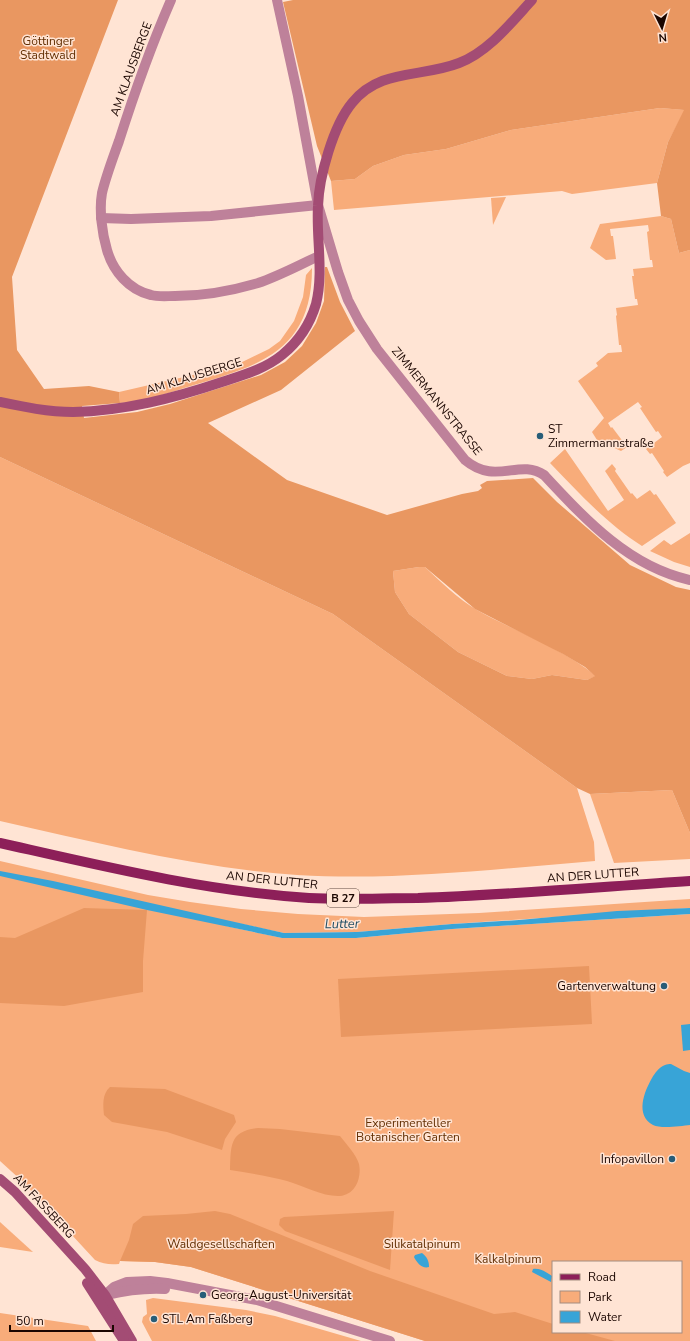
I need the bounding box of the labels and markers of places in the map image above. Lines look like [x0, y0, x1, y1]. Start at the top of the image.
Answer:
place label: ST Zimmermannstraße [548, 421, 654, 451]
marker: ST Zimmermannstraße [535, 431, 545, 441]
place label: Gartenverwaltung [557, 978, 656, 994]
marker: Gartenverwaltung [659, 981, 669, 991]
place label: Infopavillon [601, 1151, 664, 1167]
marker: Infopavillon [667, 1154, 677, 1164]
place label: Georg-August-Universität [211, 1287, 352, 1303]
marker: Georg-August-Universität [198, 1290, 208, 1300]
place label: STL Am Faßberg [162, 1311, 253, 1327]
marker: STL Am Faßberg [149, 1314, 159, 1324]

